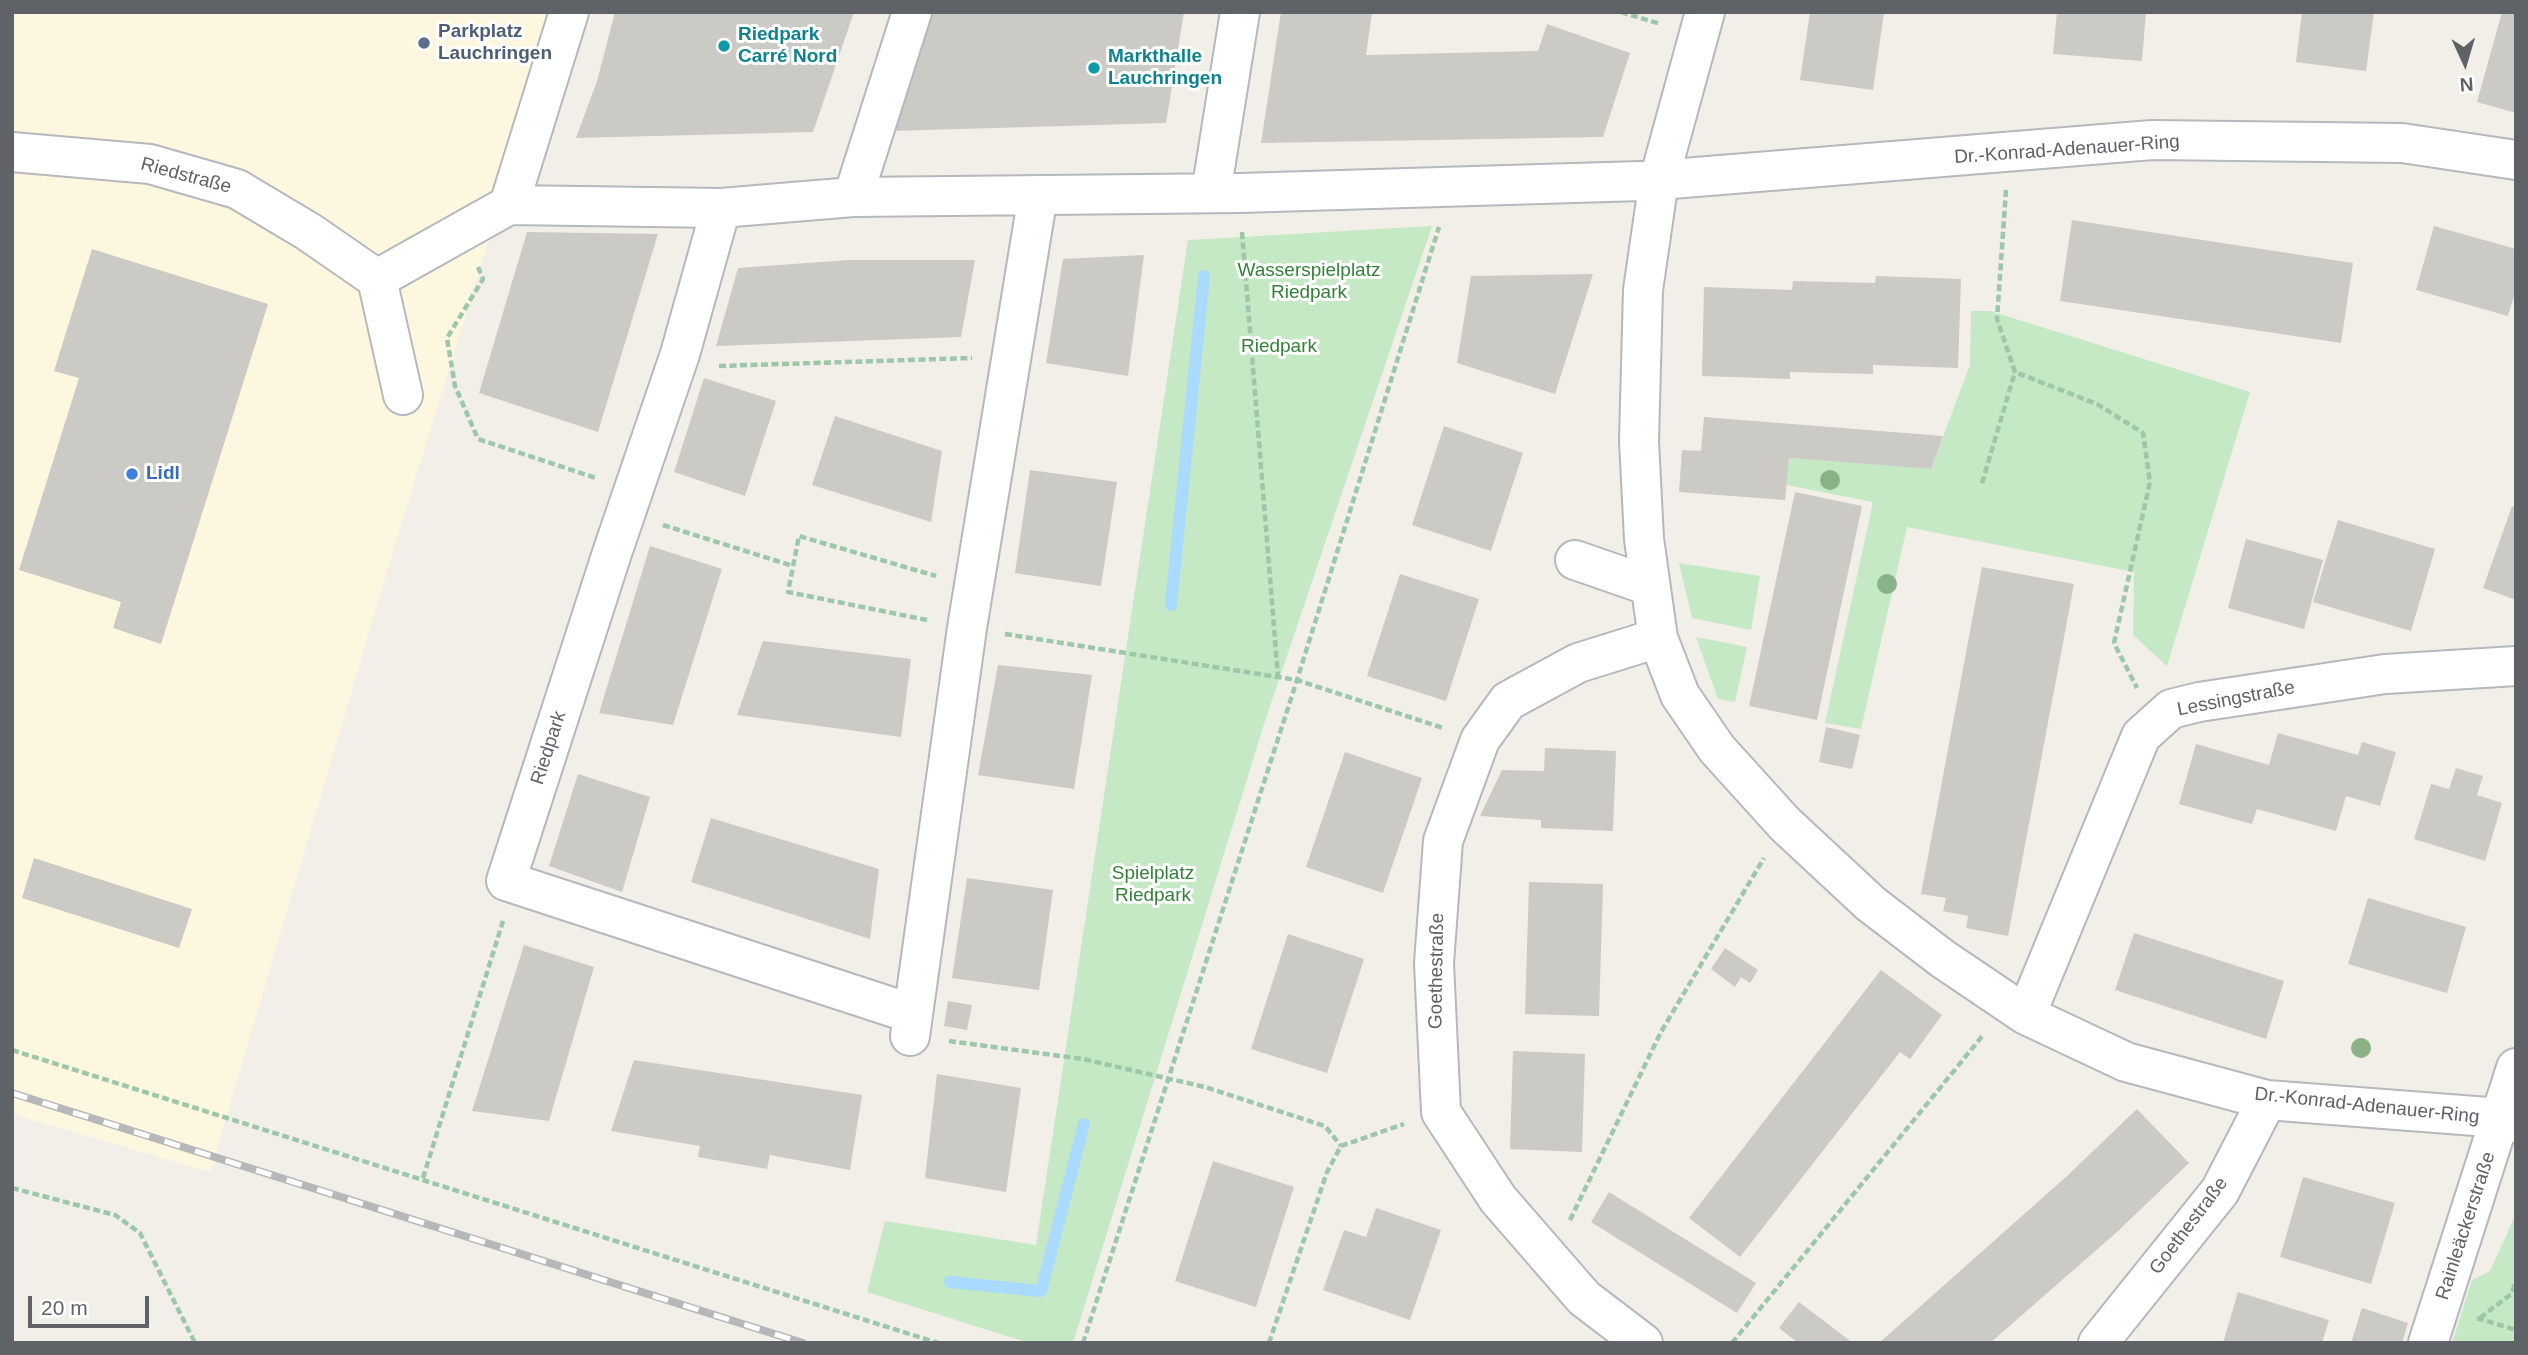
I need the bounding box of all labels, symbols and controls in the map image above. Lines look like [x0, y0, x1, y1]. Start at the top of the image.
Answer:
place label: Parkplatz Lauchringen [438, 21, 552, 65]
place label: Riedpark Carré Nord [738, 24, 837, 68]
north arrow [2430, 28, 2500, 98]
marker: Parkplatz Lauchringen [416, 35, 432, 51]
marker: Riedpark Carré Nord [716, 38, 732, 54]
place label: Markthalle Lauchringen [1108, 46, 1222, 90]
marker: Markthalle Lauchringen [1086, 60, 1102, 76]
text: N [2459, 73, 2474, 95]
street label: Dr.-Konrad-Adenauer-Ring [1953, 131, 2181, 169]
street label: Riedstraße [138, 153, 234, 199]
park label: Wasserspielplatz Riedpark [1238, 260, 1380, 304]
park label: Riedpark [1241, 336, 1317, 358]
place label: Lidl [146, 463, 180, 485]
marker: Lidl [124, 466, 140, 482]
street label: Lessingstraße [2175, 676, 2297, 722]
street label: Riedpark [526, 708, 572, 788]
park label: Spielplatz Riedpark [1112, 863, 1194, 907]
street label: Goethestraße [1425, 913, 1449, 1029]
street label: Dr.-Konrad-Adenauer-Ring [2253, 1083, 2481, 1129]
street label: Rainleäckerstraße [2431, 1149, 2501, 1303]
street label: Goethestraße [2145, 1173, 2233, 1279]
scale bar [32, 1282, 152, 1326]
text: 20 m [41, 1296, 88, 1319]

